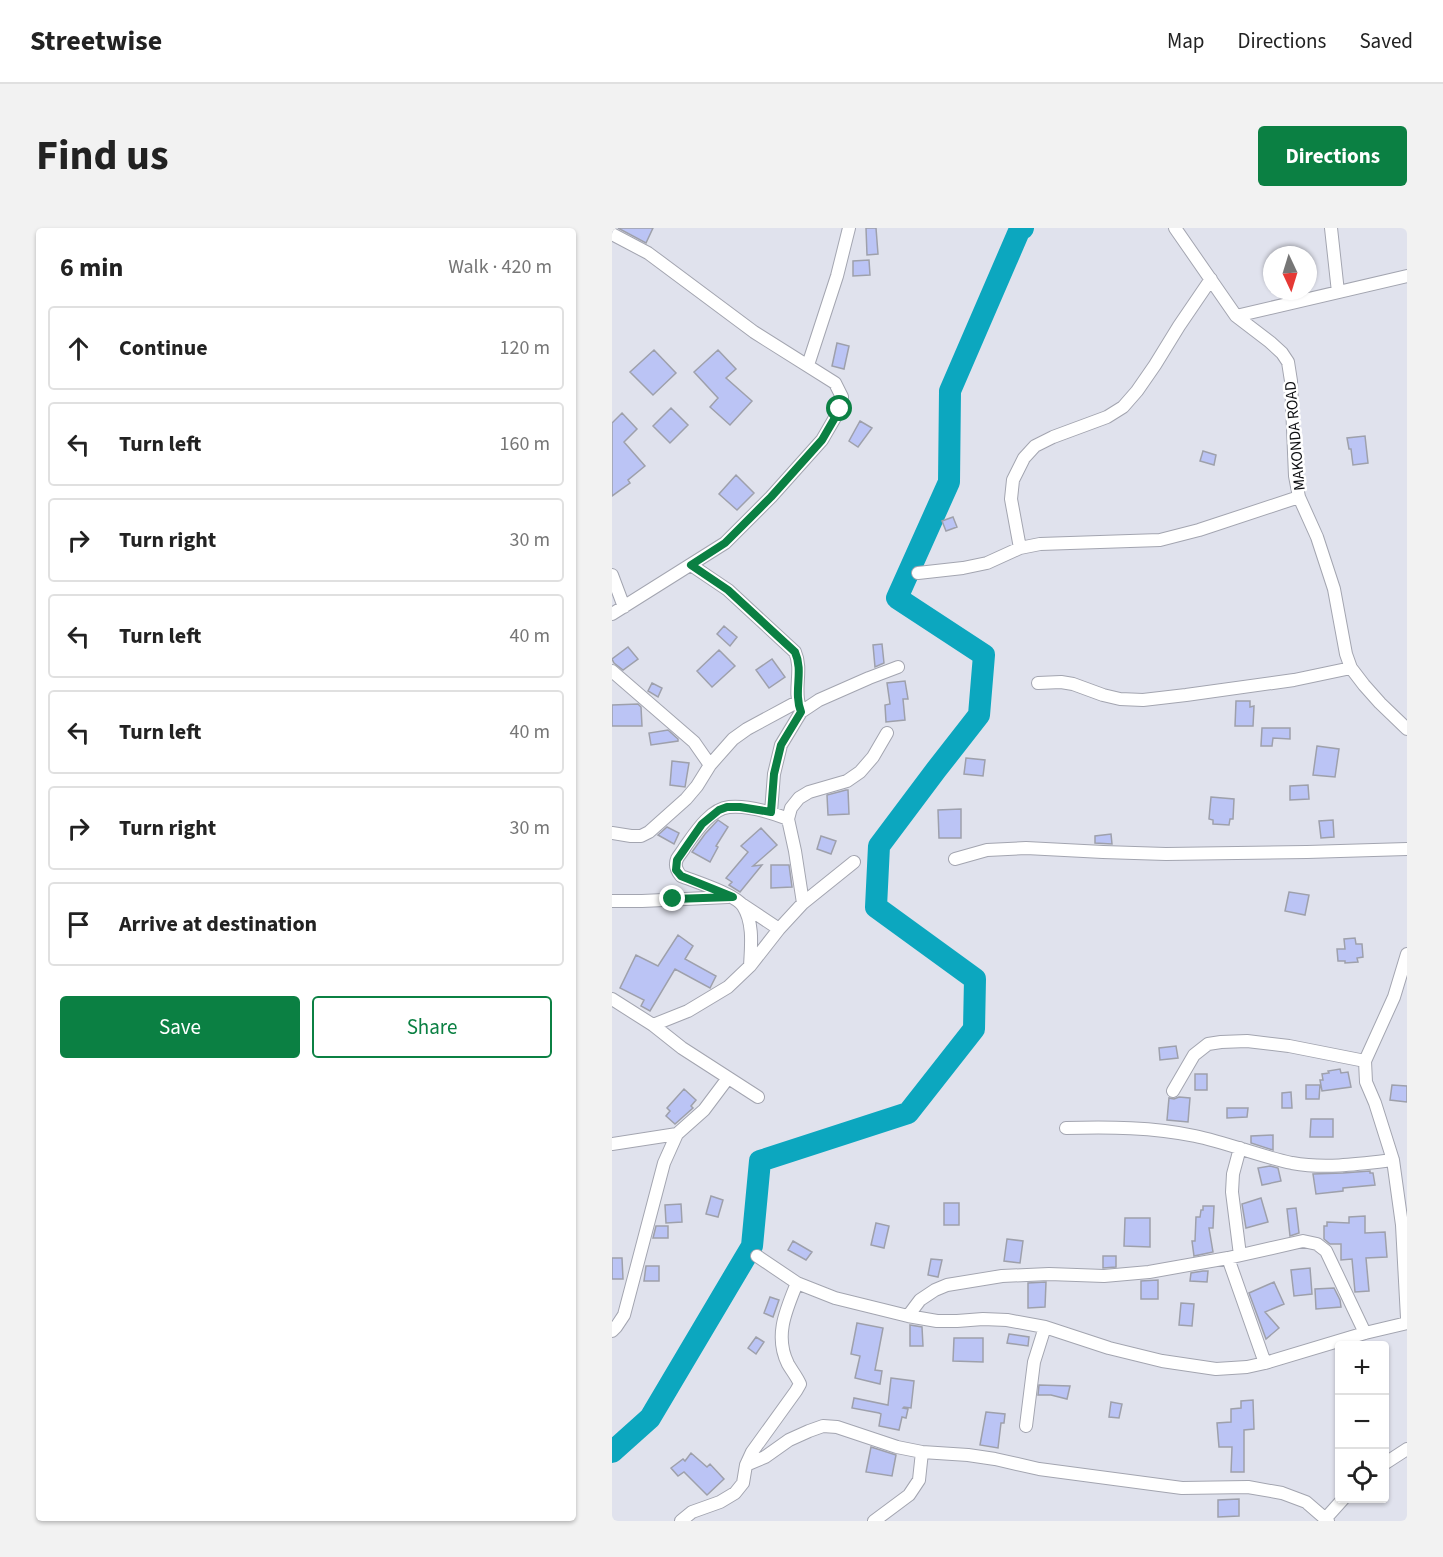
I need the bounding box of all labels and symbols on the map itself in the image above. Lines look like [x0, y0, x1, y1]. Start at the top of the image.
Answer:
north arrow [1263, 246, 1317, 300]
street label: MAKONDA ROAD [1279, 380, 1311, 492]
route start [826, 395, 852, 421]
route end [659, 885, 685, 911]

